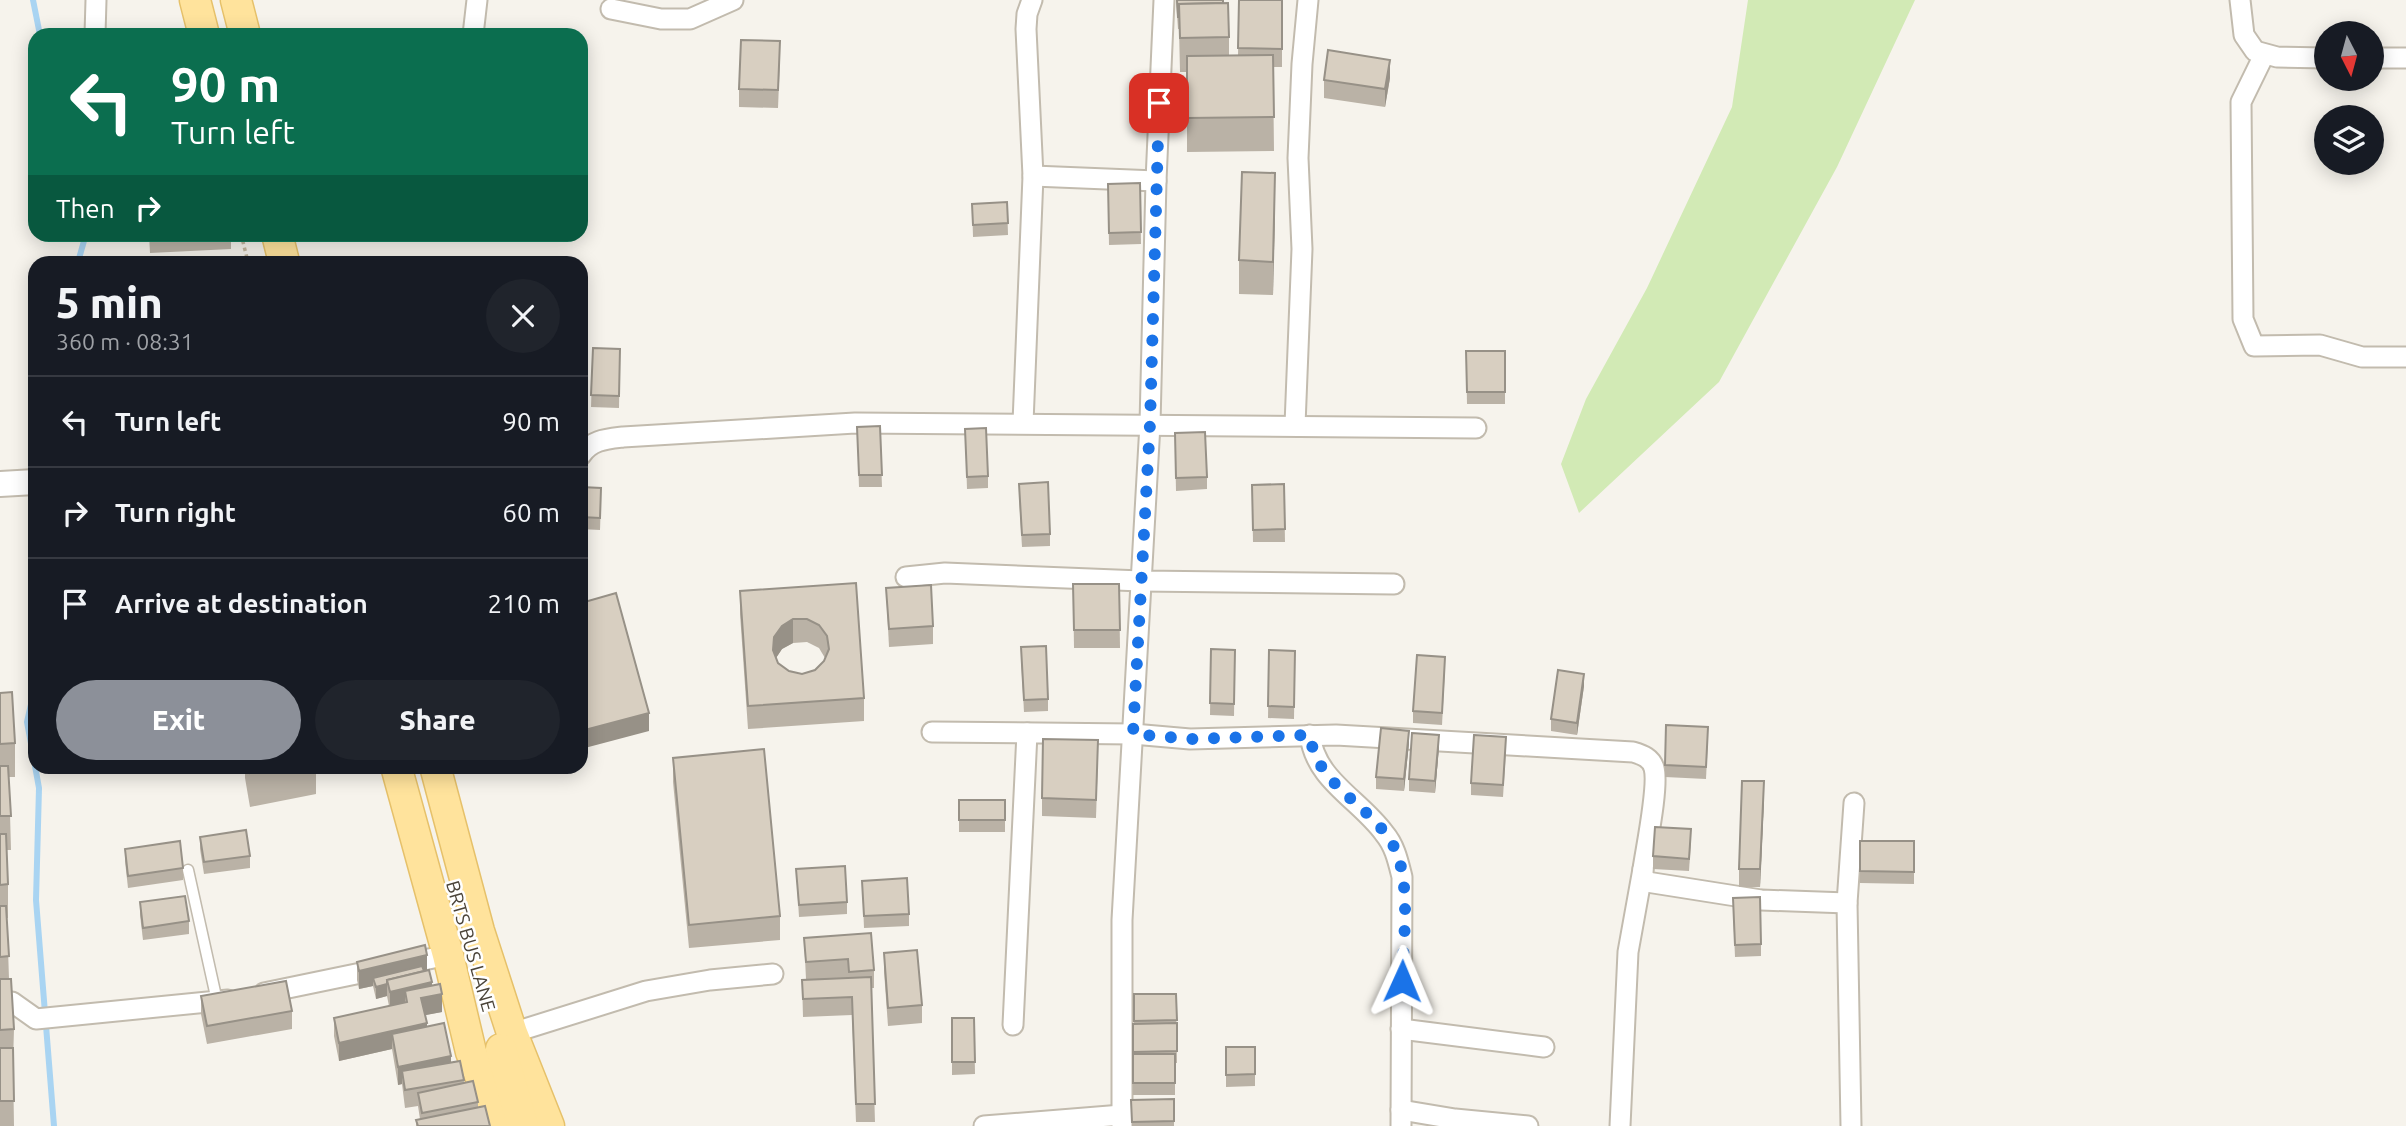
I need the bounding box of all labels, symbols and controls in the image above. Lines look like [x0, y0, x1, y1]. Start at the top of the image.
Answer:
north arrow [2314, 21, 2384, 91]
map controls [2314, 21, 2384, 175]
icon: left [56, 56, 147, 147]
text: 90 m [171, 56, 280, 111]
pin [1129, 73, 1189, 133]
icon: arrive [1140, 84, 1178, 122]
button: layers [2314, 105, 2384, 175]
text: Turn left [171, 114, 295, 150]
icon: right [129, 189, 167, 227]
text: Then [56, 194, 115, 223]
text: 5 min [56, 279, 163, 326]
button: close [486, 279, 560, 353]
text: 360 m · 08:31 [56, 329, 194, 354]
icon: left [56, 403, 94, 441]
text: Turn left [115, 407, 221, 436]
text: 90 m [502, 407, 560, 436]
icon: right [56, 494, 94, 532]
text: Turn right [115, 498, 236, 527]
text: 60 m [502, 498, 560, 527]
icon: arrive [56, 585, 94, 623]
text: Arrive at destination [115, 589, 368, 618]
text: 210 m [488, 589, 560, 618]
button: Exit [56, 680, 301, 760]
button: Share [315, 680, 560, 760]
street label: BRTS BUS LANE [442, 878, 500, 1014]
position arrow [1365, 944, 1439, 1018]

